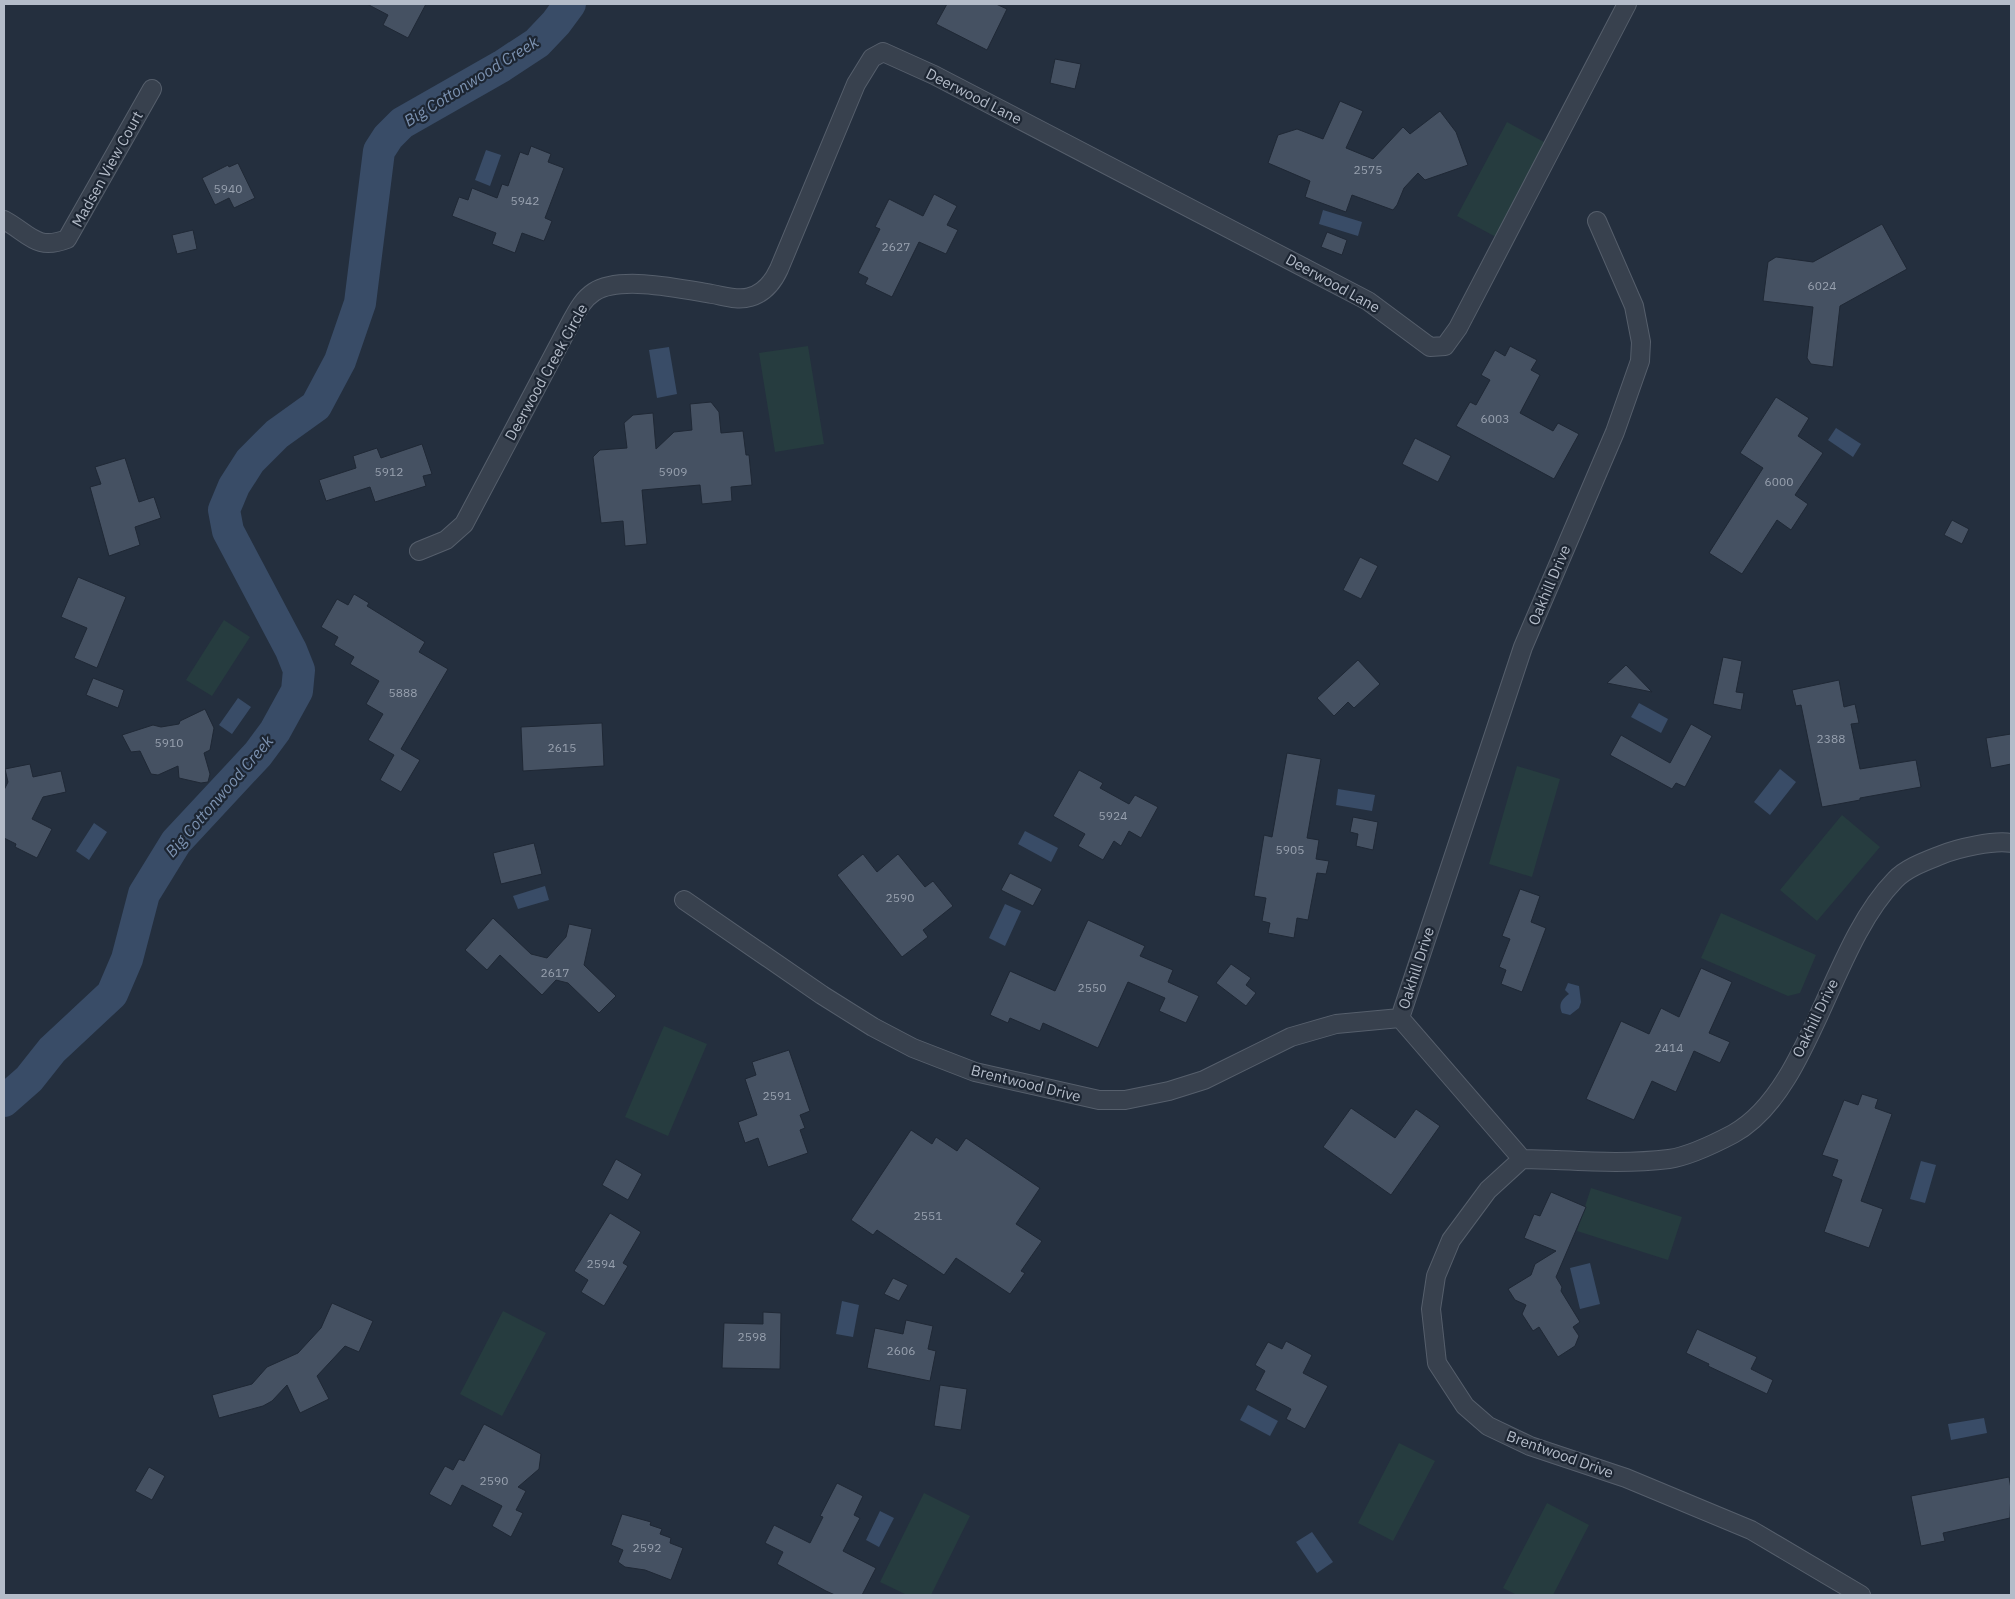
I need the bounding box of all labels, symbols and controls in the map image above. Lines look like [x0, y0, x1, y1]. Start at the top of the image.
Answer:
water label: Big Cottonwood Creek [400, 31, 542, 130]
street label: Deerwood Lane [923, 64, 1025, 128]
street label: Madsen View Court [67, 108, 147, 230]
house number: 2575 [1354, 162, 1382, 177]
house number: 5940 [214, 181, 242, 196]
house number: 5942 [511, 193, 539, 208]
house number: 2627 [882, 239, 910, 254]
street label: Deerwood Lane [1283, 249, 1383, 317]
house number: 6024 [1808, 278, 1836, 293]
street label: Deerwood Creek Circle [500, 300, 592, 444]
house number: 6003 [1481, 411, 1509, 426]
house number: 5912 [375, 464, 403, 479]
house number: 5909 [659, 464, 687, 479]
house number: 6000 [1765, 474, 1793, 489]
street label: Oakhill Drive [1524, 542, 1574, 628]
house number: 5888 [389, 685, 417, 700]
water label: Big Cottonwood Creek [161, 731, 278, 861]
house number: 2388 [1817, 731, 1845, 746]
house number: 5910 [155, 735, 183, 750]
house number: 2615 [548, 740, 576, 755]
house number: 5924 [1099, 808, 1127, 823]
house number: 5905 [1276, 842, 1304, 857]
house number: 2590 [886, 890, 914, 905]
street label: Oakhill Drive [1394, 925, 1438, 1011]
house number: 2617 [541, 965, 569, 980]
street label: Oakhill Drive [1788, 976, 1842, 1060]
house number: 2550 [1078, 980, 1106, 995]
house number: 2414 [1655, 1040, 1683, 1055]
street label: Brentwood Drive [969, 1060, 1083, 1106]
house number: 2591 [763, 1088, 791, 1103]
house number: 2551 [914, 1208, 942, 1223]
house number: 2594 [587, 1256, 615, 1271]
house number: 2598 [738, 1329, 766, 1344]
house number: 2606 [887, 1343, 915, 1358]
street label: Brentwood Drive [1504, 1426, 1616, 1482]
house number: 2590 [480, 1473, 508, 1488]
house number: 2592 [633, 1540, 661, 1555]

